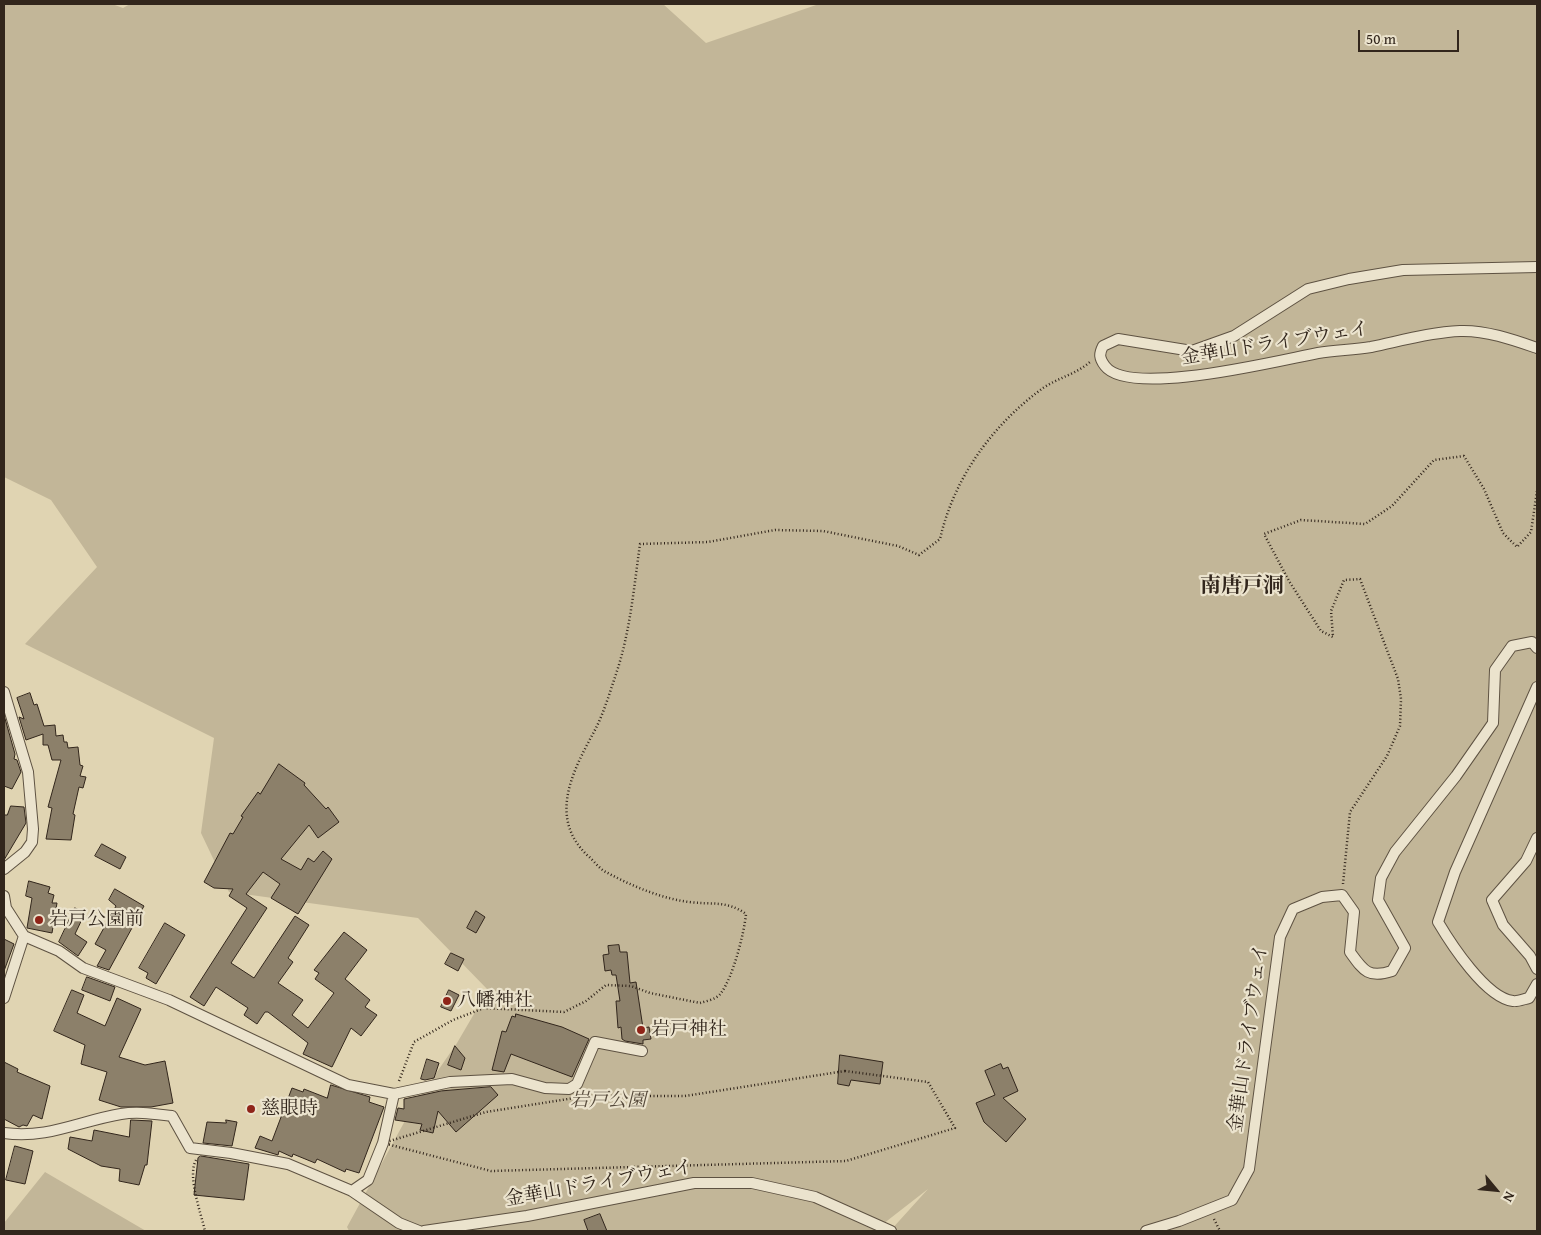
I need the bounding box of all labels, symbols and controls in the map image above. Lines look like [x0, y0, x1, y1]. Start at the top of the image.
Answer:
scale bar [1361, 20, 1462, 52]
text: 50 m [1366, 28, 1396, 49]
street label: 金華山ドライブウェイ [1179, 318, 1371, 370]
district label: 南唐戸洞 [1200, 574, 1284, 600]
place label: 岩戸公園前 [49, 909, 144, 931]
marker: 岩戸公園前 [33, 914, 45, 926]
street label: 金華山ドライブウェイ [1224, 942, 1274, 1134]
place label: 八幡神社 [457, 990, 533, 1012]
marker: 八幡神社 [441, 995, 453, 1007]
place label: 岩戸神社 [651, 1019, 727, 1041]
marker: 岩戸神社 [635, 1024, 647, 1036]
park label: 岩戸公園 [570, 1090, 646, 1112]
place label: 慈眼時 [261, 1098, 318, 1120]
marker: 慈眼時 [245, 1103, 257, 1115]
street label: 金華山ドライブウェイ [503, 1156, 695, 1212]
north arrow [1471, 1165, 1521, 1215]
text: N [1498, 1188, 1520, 1206]

